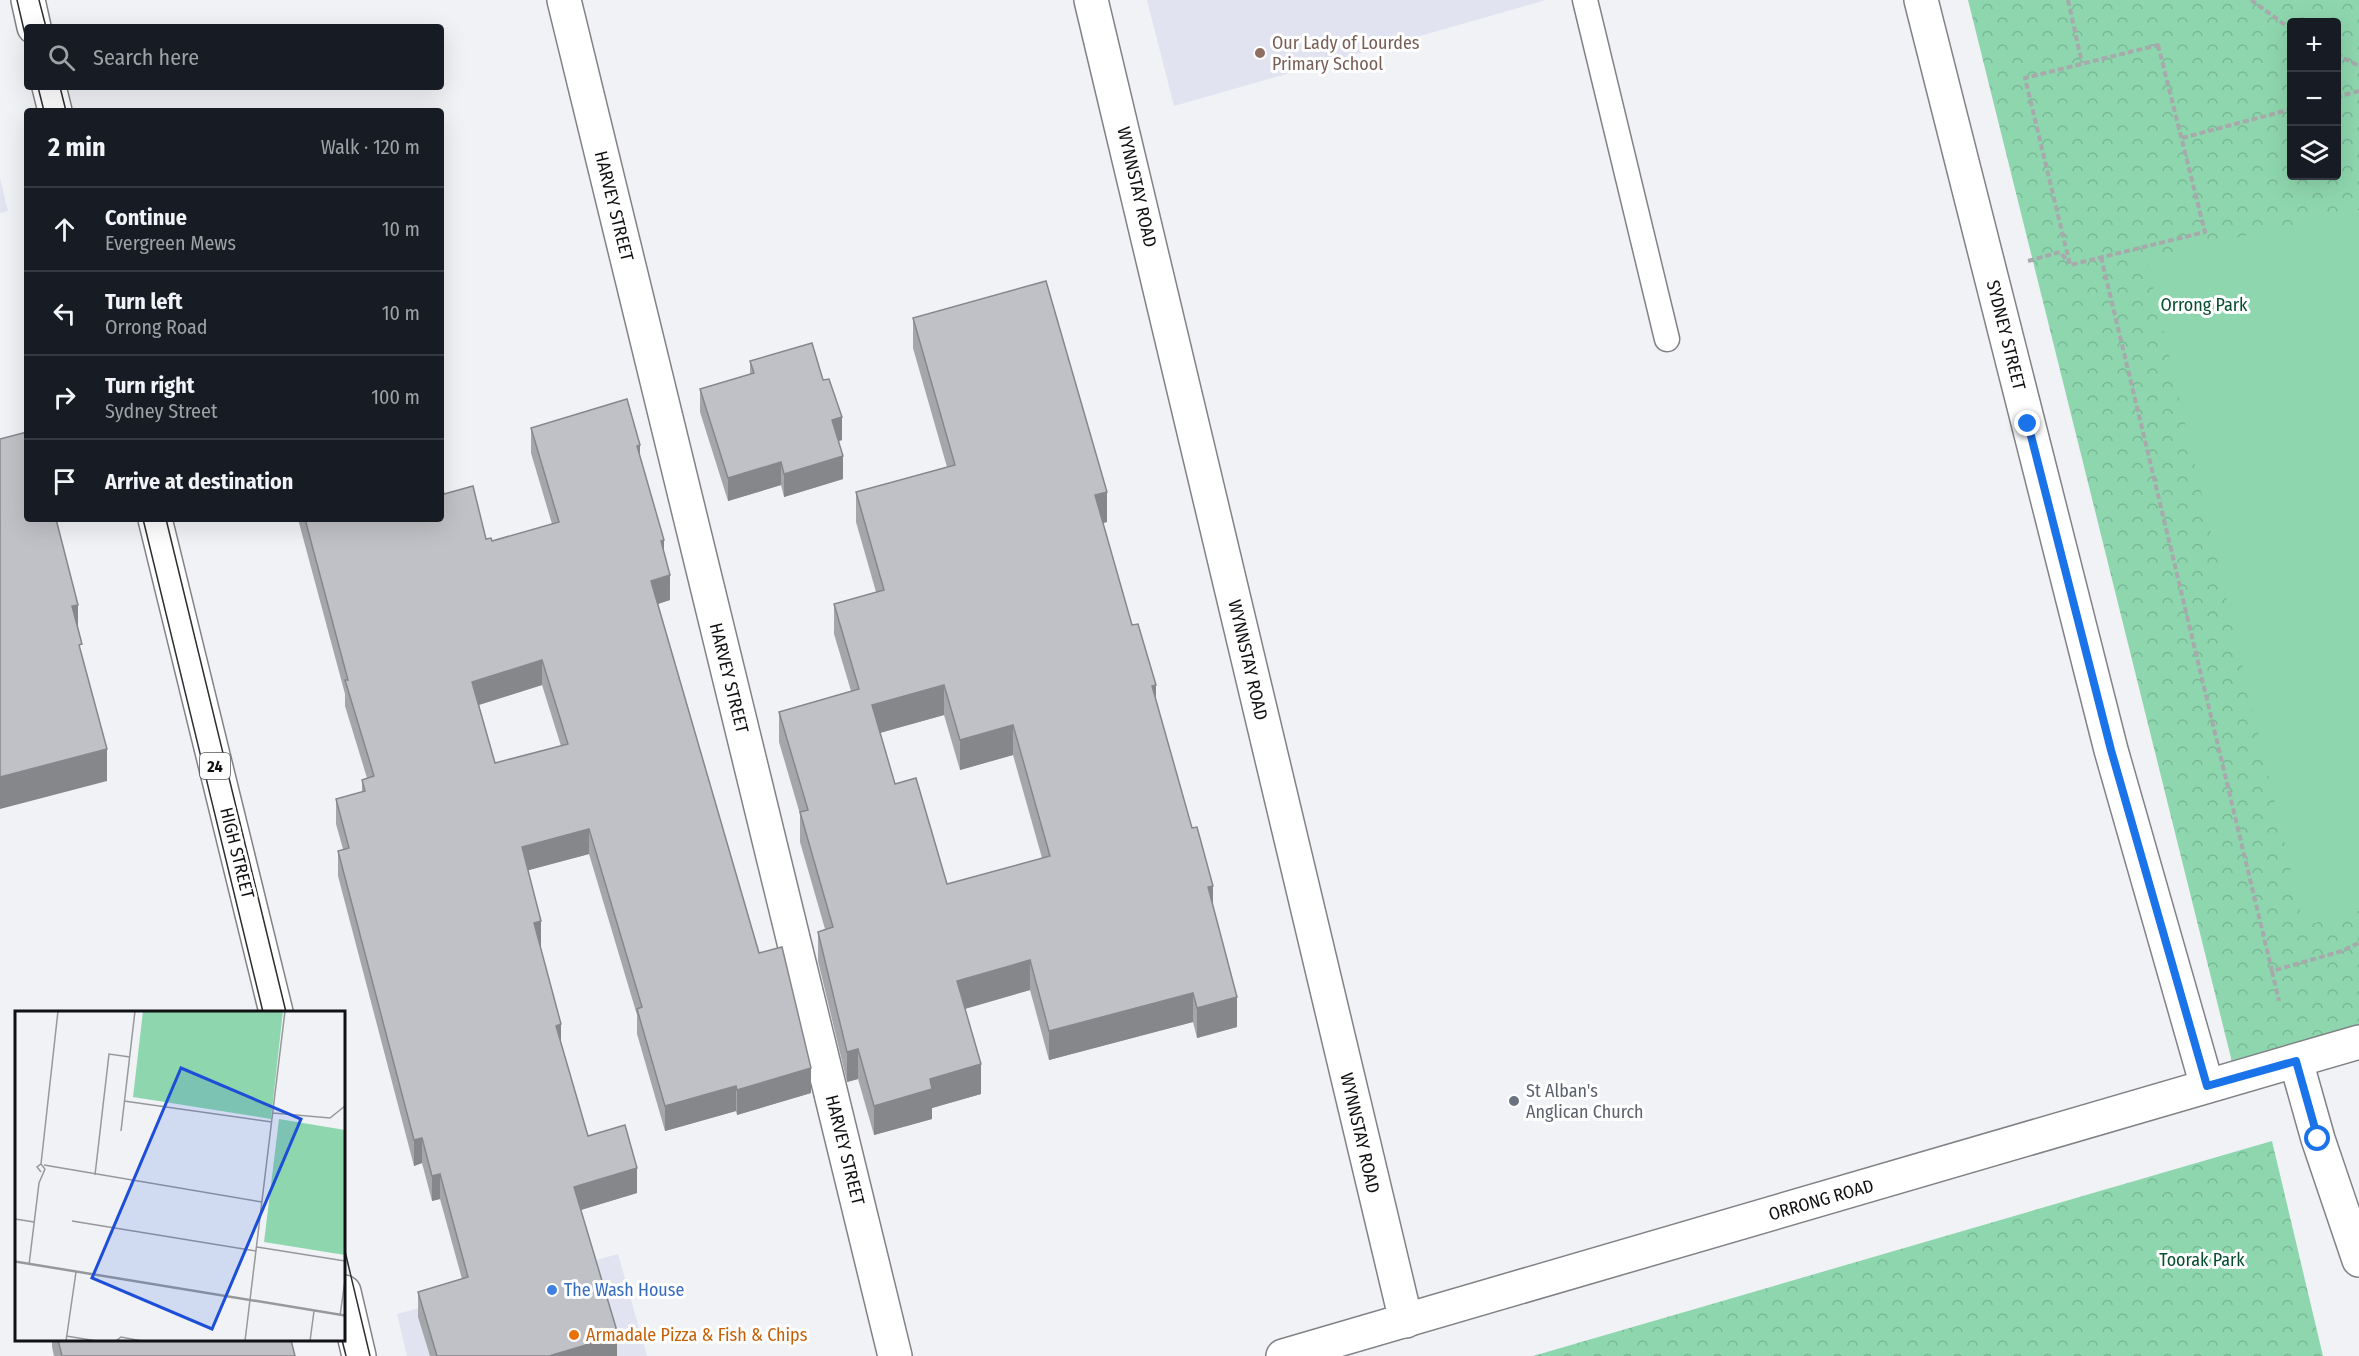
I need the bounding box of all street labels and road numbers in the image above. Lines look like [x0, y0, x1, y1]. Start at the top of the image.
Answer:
street label: WYNNSTAY ROAD [1112, 125, 1162, 249]
street label: HARVEY STREET [590, 149, 638, 264]
street label: SYDNEY STREET [1982, 278, 2030, 393]
street label: WYNNSTAY ROAD [1223, 598, 1273, 722]
street label: HARVEY STREET [705, 621, 753, 736]
road number: 24 [200, 753, 230, 779]
street label: HIGH STREET [215, 805, 259, 901]
street label: WYNNSTAY ROAD [1335, 1071, 1385, 1195]
street label: HARVEY STREET [821, 1093, 869, 1208]
street label: ORRONG ROAD [1766, 1175, 1876, 1225]

